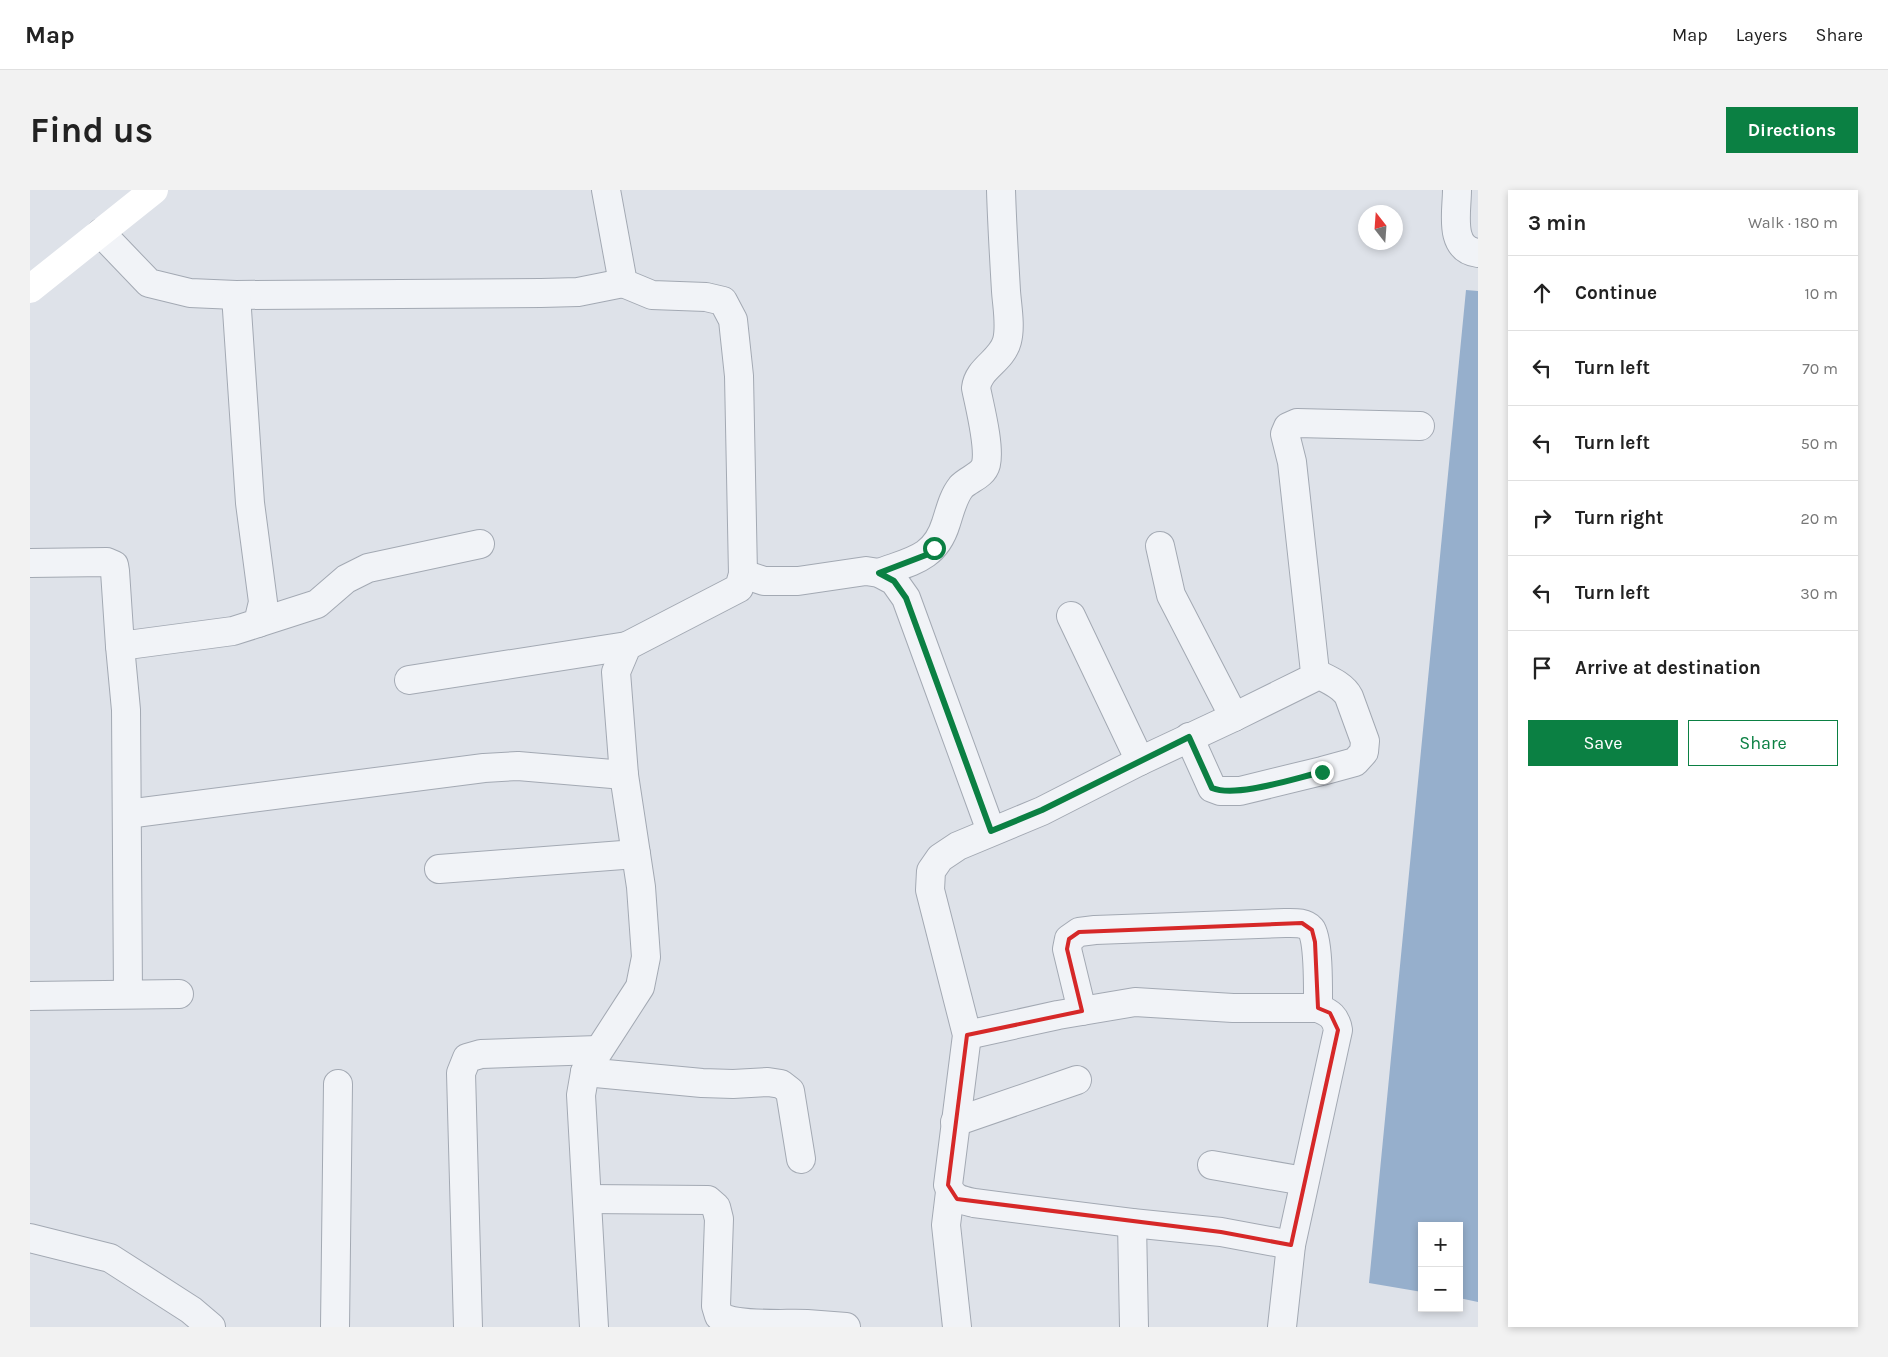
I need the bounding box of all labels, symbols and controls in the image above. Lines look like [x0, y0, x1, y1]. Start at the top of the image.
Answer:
text: Map [25, 21, 75, 49]
text: Map [1672, 24, 1708, 46]
text: Layers [1736, 24, 1788, 46]
text: Share [1816, 24, 1863, 46]
button: Directions [1726, 107, 1858, 153]
text: Find us [30, 110, 153, 151]
north arrow [1358, 205, 1403, 250]
text: 3 min [1528, 211, 1586, 235]
text: Walk · 180 m [1748, 213, 1838, 232]
icon: ahead [1528, 279, 1556, 307]
text: Continue [1575, 282, 1657, 304]
text: 10 m [1804, 284, 1838, 303]
icon: left [1528, 354, 1556, 382]
text: Turn left [1575, 357, 1650, 379]
text: 70 m [1802, 359, 1838, 378]
icon: left [1528, 429, 1556, 457]
text: Turn left [1575, 432, 1650, 454]
text: 50 m [1801, 434, 1838, 453]
icon: right [1528, 504, 1556, 532]
text: Turn right [1575, 507, 1664, 529]
text: 20 m [1800, 509, 1838, 528]
route start [923, 537, 946, 560]
icon: left [1528, 579, 1556, 607]
text: Turn left [1575, 582, 1650, 604]
text: 30 m [1800, 584, 1838, 603]
icon: arrive [1528, 654, 1556, 682]
text: Arrive at destination [1575, 657, 1761, 679]
button: Save [1528, 720, 1678, 766]
button: Share [1688, 720, 1838, 766]
route end [1311, 761, 1334, 784]
map controls [1418, 1222, 1463, 1312]
button: + [1418, 1222, 1463, 1267]
button: − [1418, 1267, 1463, 1312]

